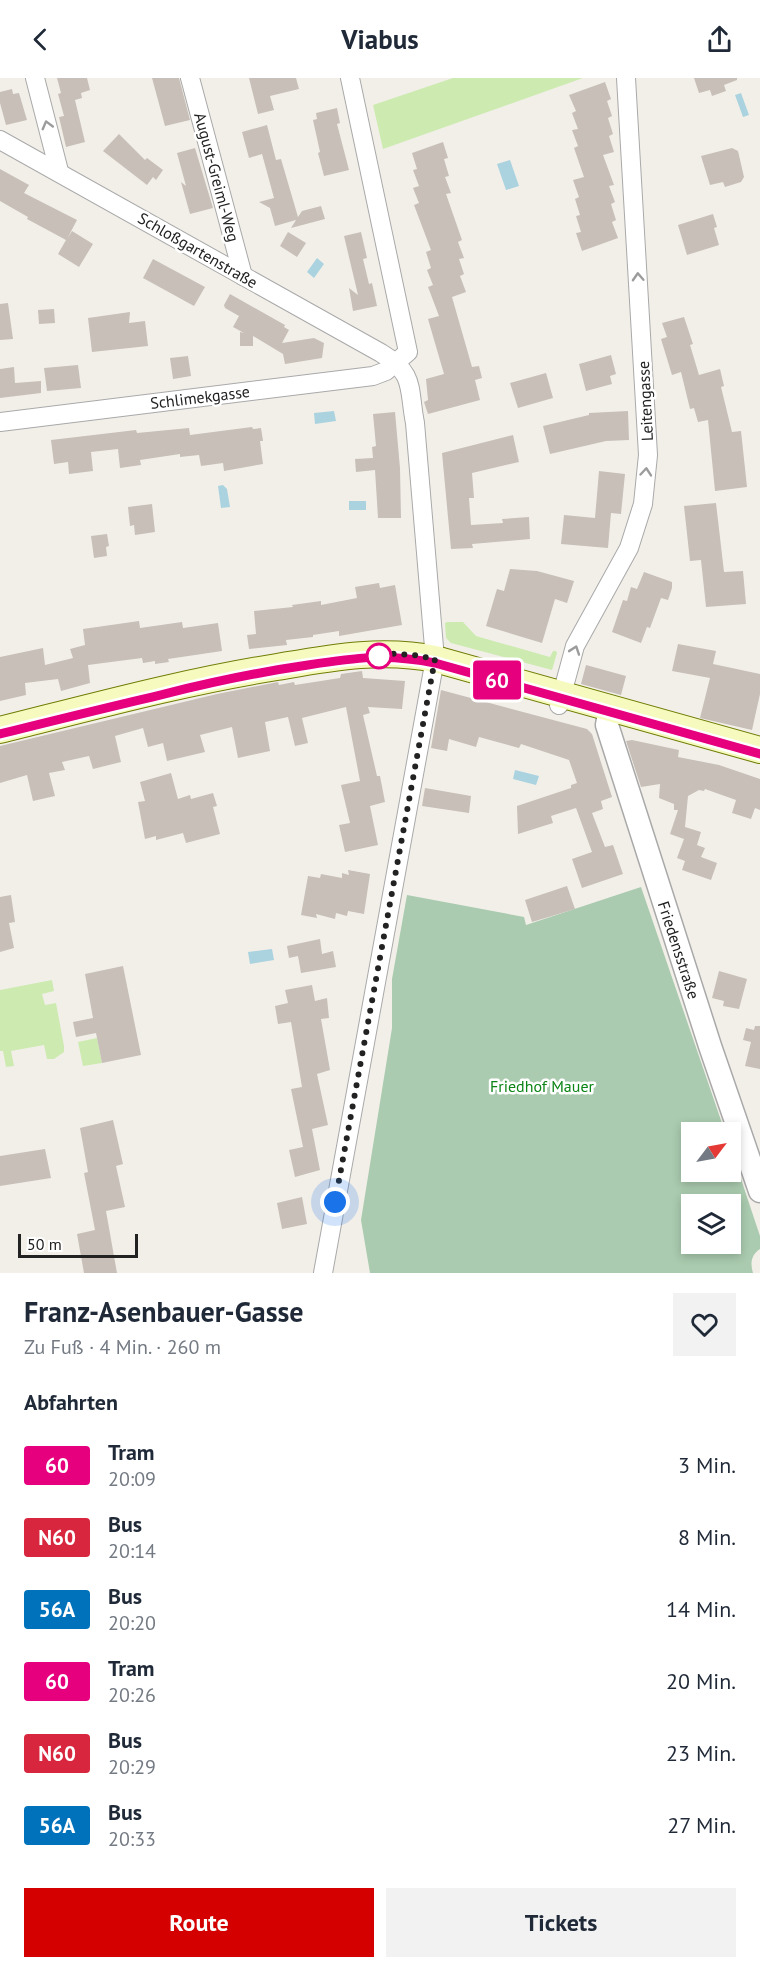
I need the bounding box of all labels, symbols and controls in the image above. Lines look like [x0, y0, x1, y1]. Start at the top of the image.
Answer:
text: Viabus [341, 22, 419, 56]
icon: back [24, 23, 57, 56]
icon: share [703, 23, 736, 56]
street label: August-Greiml-Weg [190, 110, 244, 244]
one-way arrow [42, 120, 54, 130]
street label: Schloßgartenstraße [135, 208, 261, 292]
one-way arrow [631, 272, 644, 281]
street label: Leitengasse [633, 361, 657, 441]
street label: Schlimekgasse [149, 381, 251, 413]
one-way arrow [639, 467, 652, 476]
unlabelled marker [366, 643, 392, 669]
one-way arrow [567, 645, 580, 656]
line badge: 60 [470, 660, 524, 700]
text: 60 [485, 667, 509, 694]
street label: Friedensstraße [654, 899, 704, 1001]
park label: Friedhof Mauer [490, 1076, 595, 1096]
north arrow [681, 1122, 741, 1182]
map controls [681, 1122, 741, 1254]
your location [320, 1187, 350, 1217]
button: layers [681, 1194, 741, 1254]
scale bar [18, 1231, 138, 1258]
text: 50 m [27, 1234, 62, 1254]
text: Franz-Asenbauer-Gasse [24, 1293, 304, 1330]
button: heart [673, 1293, 736, 1356]
text: Zu Fuß · 4 Min. · 260 m [24, 1334, 221, 1360]
text: Abfahrten [24, 1388, 118, 1416]
text: Tram [108, 1438, 155, 1466]
text: 3 Min. [678, 1451, 736, 1479]
text: 60 [45, 1452, 69, 1479]
text: 20:09 [108, 1466, 156, 1492]
text: Bus [108, 1510, 142, 1538]
text: 8 Min. [678, 1523, 736, 1551]
text: N60 [38, 1524, 76, 1551]
text: 20:14 [108, 1538, 156, 1564]
text: Bus [108, 1582, 142, 1610]
text: 14 Min. [666, 1595, 736, 1623]
text: 56A [39, 1596, 75, 1623]
text: 20:20 [108, 1610, 156, 1636]
text: Tram [108, 1654, 155, 1682]
text: 20 Min. [666, 1667, 736, 1695]
text: 60 [45, 1668, 69, 1695]
text: 20:26 [108, 1682, 156, 1708]
text: Bus [108, 1726, 142, 1754]
text: 23 Min. [666, 1739, 736, 1767]
text: N60 [38, 1740, 76, 1767]
text: 20:29 [108, 1754, 156, 1780]
text: Bus [108, 1798, 142, 1826]
text: 27 Min. [667, 1811, 736, 1839]
text: 56A [39, 1812, 75, 1839]
text: 20:33 [108, 1826, 156, 1852]
button: Route [24, 1888, 374, 1957]
button: Tickets [386, 1888, 736, 1957]

